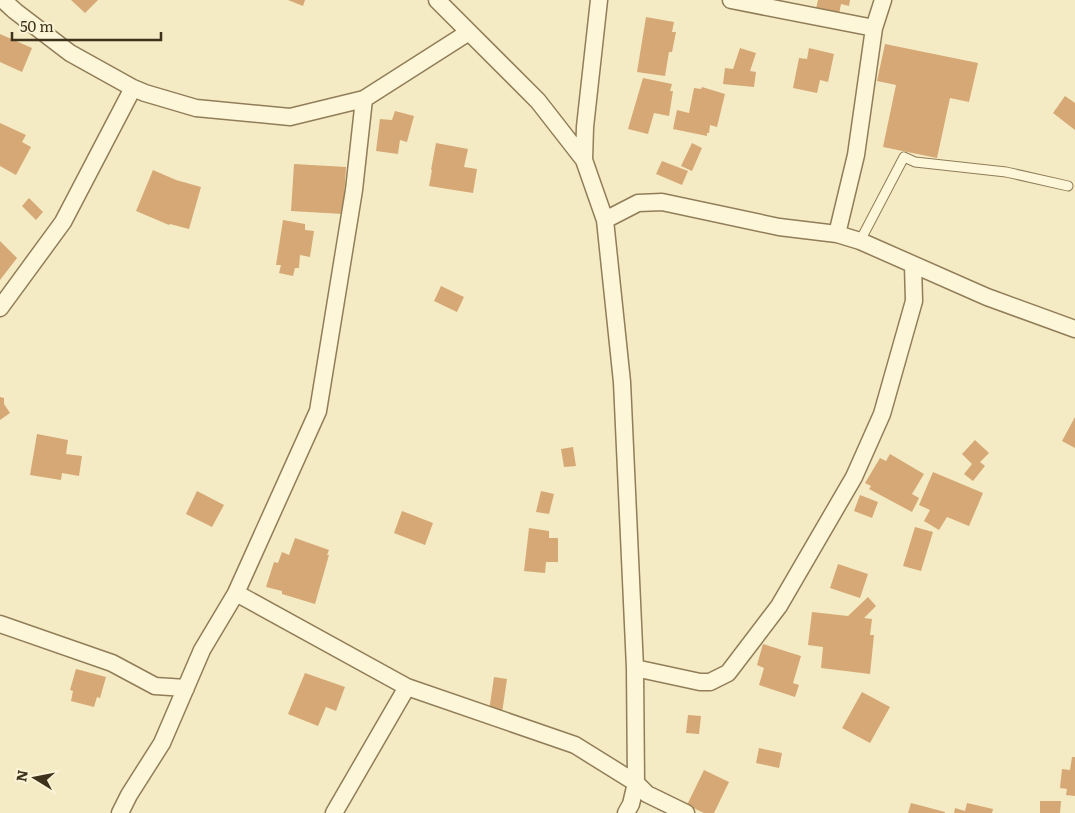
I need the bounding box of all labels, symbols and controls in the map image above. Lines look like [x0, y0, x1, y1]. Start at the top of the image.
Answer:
scale bar [12, 10, 161, 42]
text: 50 m [20, 14, 54, 37]
north arrow [10, 753, 60, 803]
text: N [10, 768, 32, 783]

